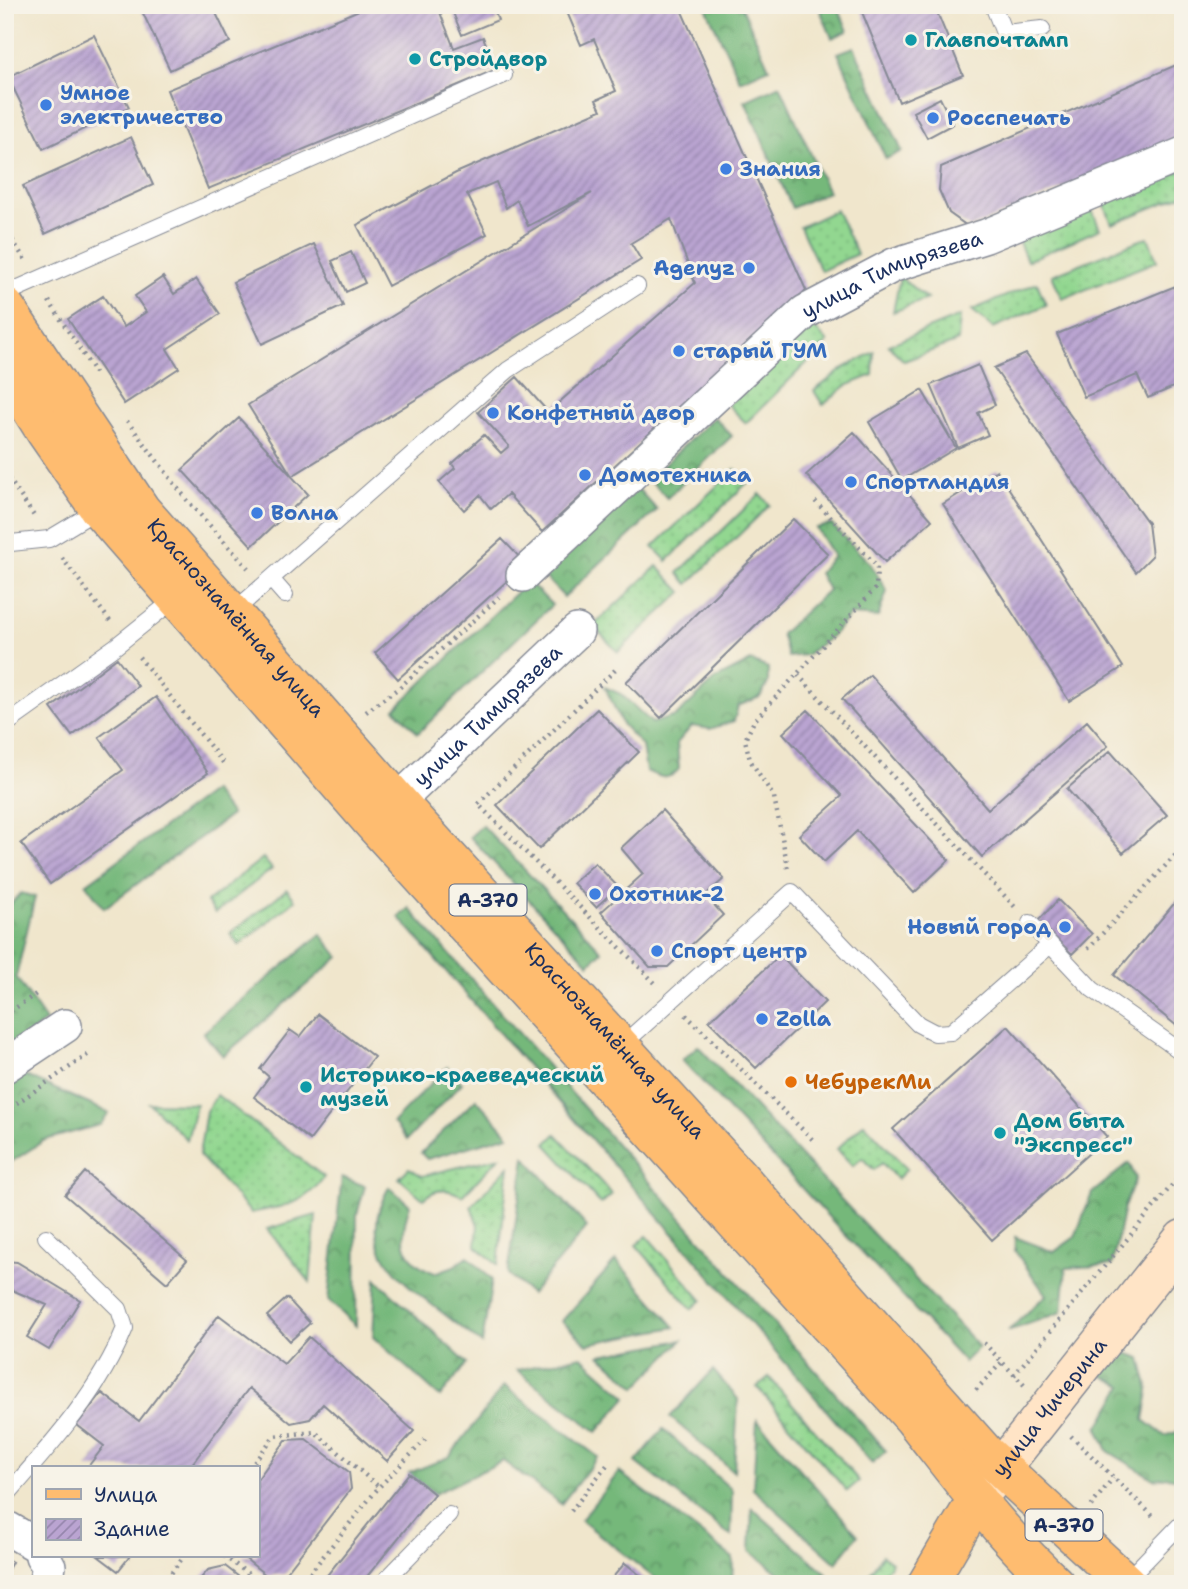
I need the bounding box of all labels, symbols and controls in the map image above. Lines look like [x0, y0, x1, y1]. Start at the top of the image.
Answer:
place label: Главпочтамп [925, 26, 1069, 54]
marker: Главпочтамп [903, 32, 919, 48]
place label: Стройдвор [429, 45, 547, 73]
marker: Стройдвор [407, 51, 423, 67]
place label: Умное электричество [60, 79, 223, 131]
marker: Умное электричество [38, 97, 54, 113]
place label: Росспечать [947, 104, 1070, 132]
marker: Росспечать [925, 110, 941, 126]
place label: Знания [740, 155, 821, 183]
marker: Знания [718, 161, 734, 177]
street label: улица Тимирязева [797, 224, 986, 325]
place label: Agenyz [653, 254, 735, 282]
marker: Agenyz [741, 260, 757, 276]
place label: старый ГУМ [693, 337, 827, 365]
marker: старый ГУМ [671, 343, 687, 359]
place label: Конфетный двор [507, 399, 695, 427]
marker: Конфетный двор [485, 405, 501, 421]
place label: Домотехника [599, 461, 752, 489]
marker: Домотехника [577, 467, 593, 483]
place label: Спортландия [865, 468, 1009, 496]
marker: Спортландия [843, 474, 859, 490]
place label: Волна [271, 499, 339, 527]
marker: Волна [249, 505, 265, 521]
street label: Краснознамённая улица [141, 512, 331, 723]
street label: улица Тимирязева [408, 638, 568, 793]
place label: Охотник-2 [609, 880, 725, 908]
road number: А-370 [449, 885, 526, 916]
marker: Охотник-2 [587, 886, 603, 902]
place label: Новый город [907, 913, 1051, 941]
marker: Новый город [1057, 919, 1073, 935]
street label: Краснознамённая улица [518, 936, 712, 1145]
place label: Спорт центр [671, 937, 807, 965]
marker: Спорт центр [649, 943, 665, 959]
place label: Zolla [776, 1005, 832, 1033]
marker: Zolla [754, 1011, 770, 1027]
place label: Историко-краеведческий музей [320, 1061, 605, 1113]
place label: ЧебурекМи [805, 1068, 932, 1096]
marker: ЧебурекМи [783, 1074, 799, 1090]
marker: Историко-краеведческий музей [298, 1079, 314, 1095]
place label: Дом быта "Экспресс" [1014, 1107, 1133, 1159]
marker: Дом быта "Экспресс" [992, 1125, 1008, 1141]
street label: улица Чичерина [986, 1332, 1113, 1483]
legend [32, 1466, 259, 1558]
text: Улица [94, 1481, 157, 1509]
road number: А-370 [1026, 1510, 1102, 1540]
text: Здание [94, 1515, 170, 1543]

